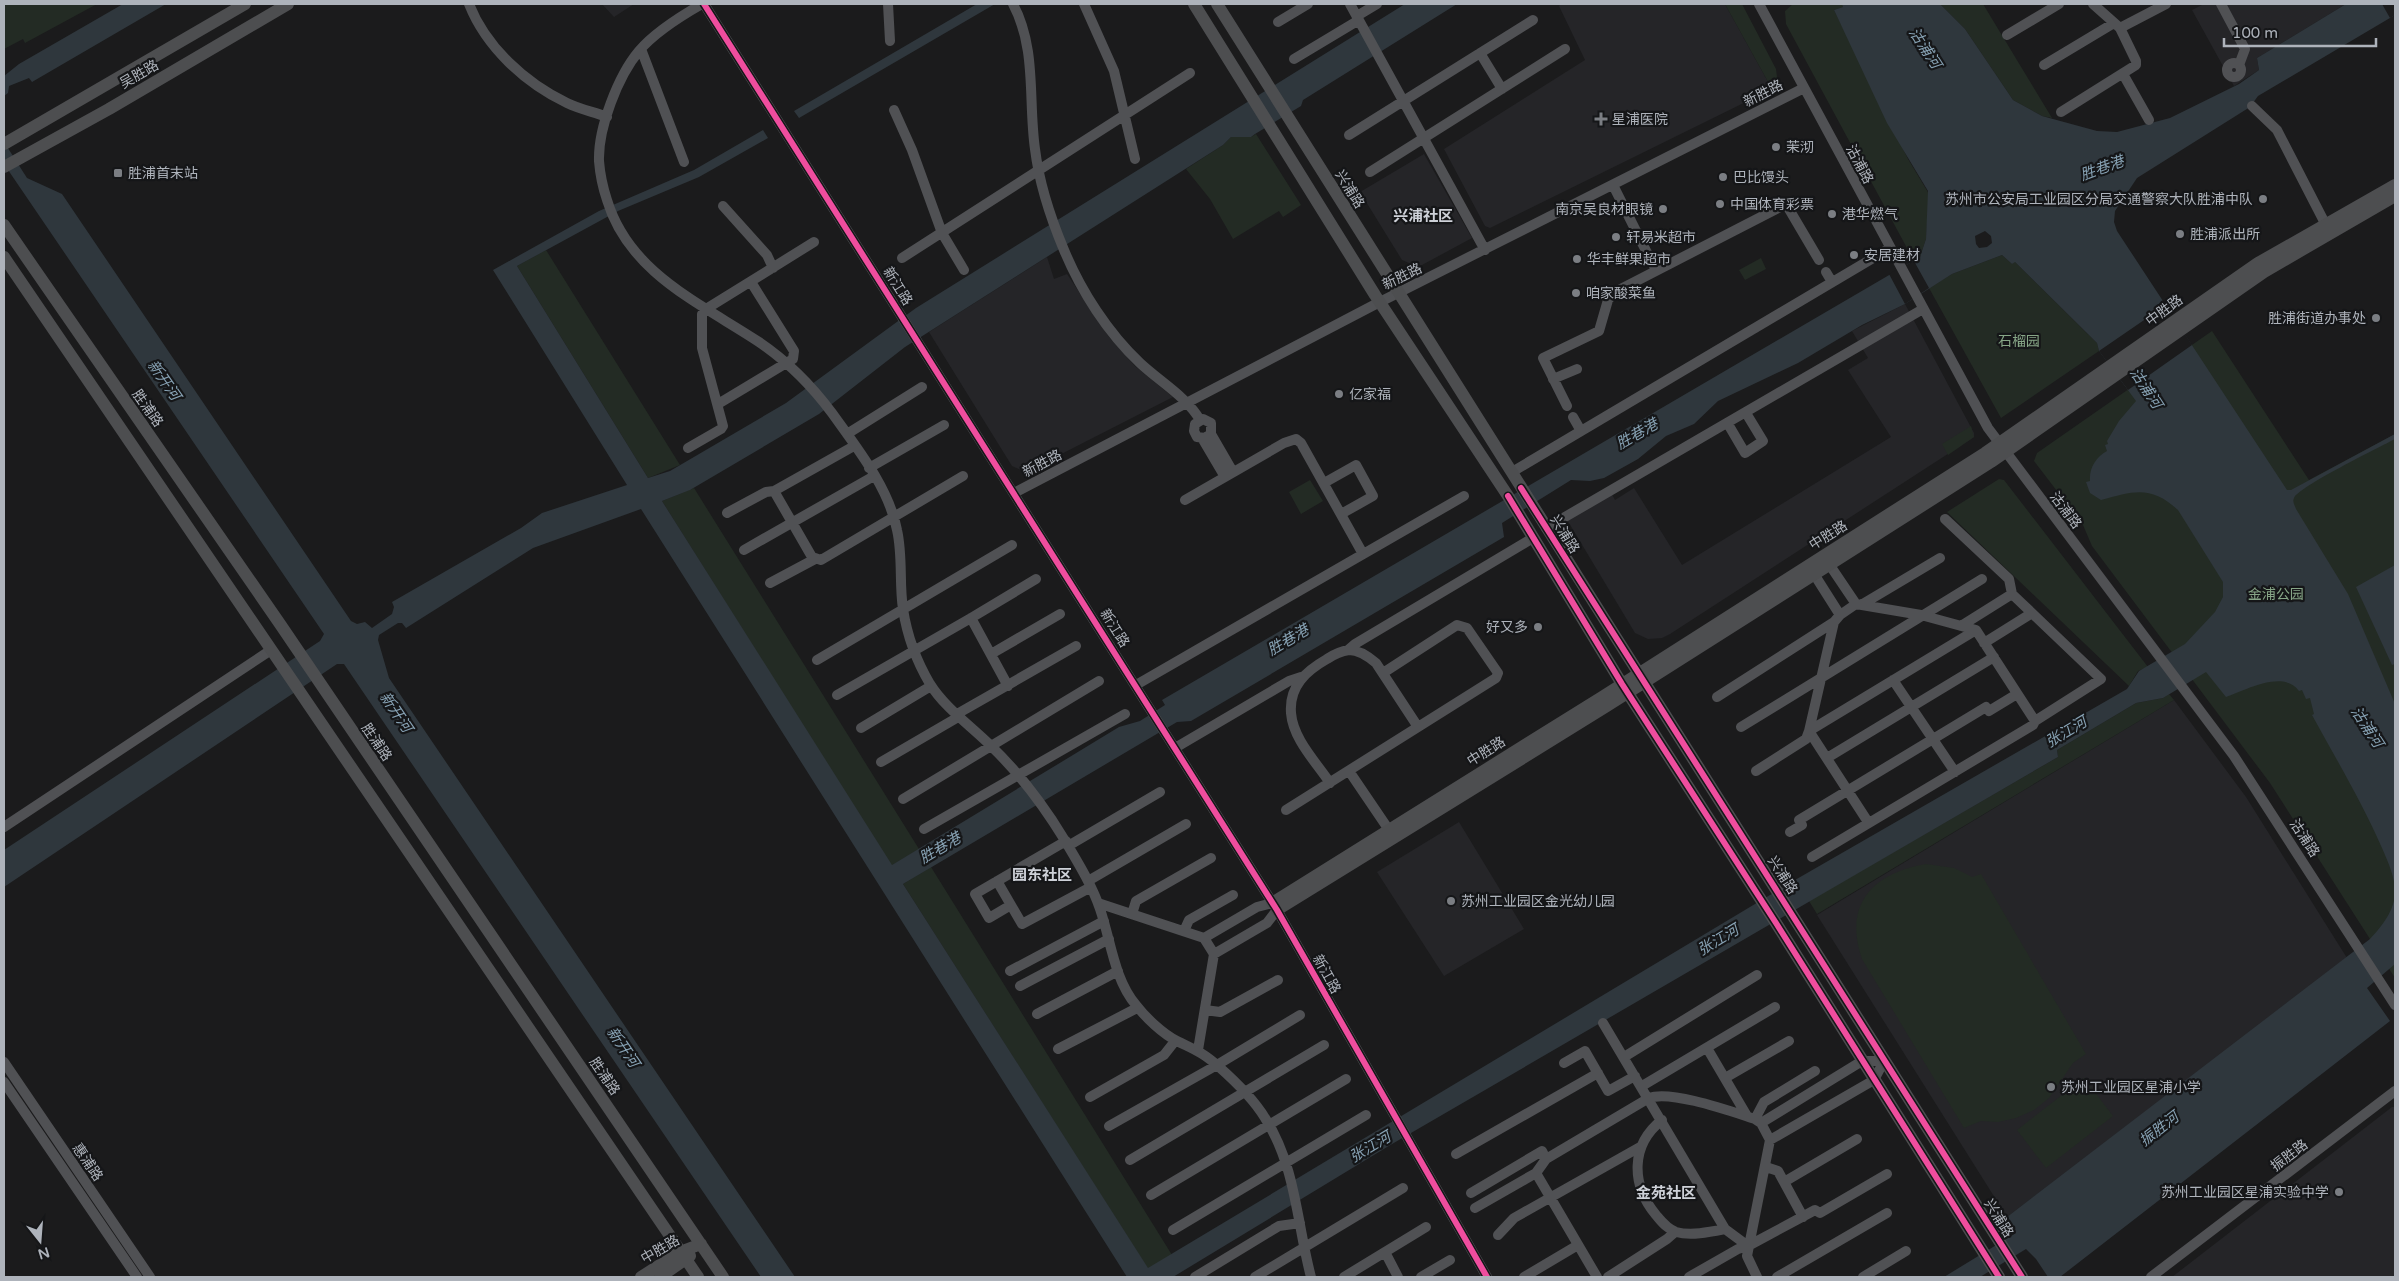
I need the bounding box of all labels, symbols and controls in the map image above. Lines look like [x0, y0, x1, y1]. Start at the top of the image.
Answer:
scale bar [2224, 15, 2376, 47]
water label: 沽浦河 [1905, 24, 1946, 74]
text: 100 m [2232, 24, 2278, 42]
street label: 吴胜路 [117, 57, 162, 92]
street label: 新胜路 [1741, 76, 1786, 111]
place label: 星浦医院 [1612, 111, 1668, 128]
marker: 星浦医院 [1594, 112, 1608, 126]
place label: 茉沏 [1786, 139, 1814, 156]
marker: 茉沏 [1770, 141, 1782, 153]
street label: 沽浦路 [1842, 142, 1877, 187]
water label: 胜巷港 [2078, 151, 2128, 184]
place label: 胜浦首末站 [128, 165, 198, 182]
marker: 胜浦首末站 [112, 167, 124, 179]
street label: 兴浦路 [1331, 167, 1368, 212]
place label: 巴比馒头 [1733, 169, 1789, 186]
marker: 巴比馒头 [1717, 171, 1729, 183]
place label: 苏州市公安局工业园区分局交通警察大队胜浦中队 [1945, 191, 2253, 208]
marker: 苏州市公安局工业园区分局交通警察大队胜浦中队 [2257, 193, 2269, 205]
place label: 中国体育彩票 [1730, 196, 1814, 213]
marker: 中国体育彩票 [1714, 198, 1726, 210]
place label: 南京吴良材眼镜 [1555, 201, 1653, 218]
marker: 南京吴良材眼镜 [1657, 203, 1669, 215]
place label: 港华燃气 [1842, 206, 1898, 223]
district label: 兴浦社区 [1393, 207, 1453, 225]
marker: 港华燃气 [1826, 208, 1838, 220]
place label: 胜浦派出所 [2190, 226, 2260, 243]
marker: 胜浦派出所 [2174, 228, 2186, 240]
place label: 轩易米超市 [1626, 229, 1696, 246]
marker: 轩易米超市 [1610, 231, 1622, 243]
place label: 安居建材 [1864, 247, 1920, 264]
marker: 安居建材 [1848, 249, 1860, 261]
place label: 华丰鲜果超市 [1587, 251, 1671, 268]
marker: 华丰鲜果超市 [1571, 253, 1583, 265]
street label: 新胜路 [1380, 260, 1425, 293]
street label: 新江路 [879, 264, 916, 309]
place label: 咱家酸菜鱼 [1586, 285, 1656, 302]
marker: 咱家酸菜鱼 [1570, 287, 1582, 299]
street label: 中胜路 [2142, 291, 2186, 330]
place label: 胜浦街道办事处 [2268, 310, 2366, 327]
marker: 胜浦街道办事处 [2370, 312, 2382, 324]
park label: 石榴园 [1998, 333, 2040, 350]
water label: 新开河 [144, 356, 186, 406]
water label: 沽浦河 [2126, 364, 2167, 414]
street label: 胜浦路 [129, 386, 167, 430]
place label: 亿家福 [1349, 386, 1391, 403]
marker: 亿家福 [1333, 388, 1345, 400]
water label: 胜巷港 [1613, 414, 1663, 453]
street label: 新胜路 [1020, 446, 1065, 481]
street label: 沽浦路 [2046, 488, 2085, 532]
street label: 兴浦路 [1546, 512, 1583, 557]
street label: 中胜路 [1806, 517, 1851, 554]
park label: 金浦公园 [2248, 586, 2304, 603]
street label: 新江路 [1096, 606, 1133, 651]
place label: 好又多 [1486, 619, 1528, 636]
water label: 胜巷港 [1264, 620, 1314, 659]
marker: 好又多 [1532, 621, 1544, 633]
water label: 新开河 [376, 688, 418, 738]
water label: 沽浦河 [2347, 703, 2388, 753]
water label: 张江河 [2042, 711, 2092, 751]
street label: 胜浦路 [358, 720, 395, 764]
street label: 中胜路 [1464, 733, 1509, 770]
street label: 沽浦路 [2286, 816, 2323, 861]
water label: 胜巷港 [916, 828, 966, 867]
street label: 兴浦路 [1764, 853, 1801, 898]
district label: 园东社区 [1012, 866, 1072, 884]
place label: 苏州工业园区金光幼儿园 [1461, 893, 1615, 910]
marker: 苏州工业园区金光幼儿园 [1445, 895, 1457, 907]
water label: 张江河 [1694, 919, 1744, 959]
street label: 新江路 [1309, 952, 1344, 997]
water label: 新开河 [603, 1023, 645, 1073]
street label: 胜浦路 [586, 1054, 623, 1098]
place label: 苏州工业园区星浦小学 [2061, 1079, 2201, 1096]
marker: 苏州工业园区星浦小学 [2045, 1081, 2057, 1093]
water label: 振胜河 [2136, 1106, 2185, 1150]
water label: 张江河 [1346, 1126, 1396, 1166]
street label: 振胜路 [2267, 1136, 2311, 1175]
street label: 惠浦路 [69, 1140, 106, 1184]
district label: 金苑社区 [1636, 1184, 1696, 1202]
place label: 苏州工业园区星浦实验中学 [2161, 1184, 2329, 1201]
marker: 苏州工业园区星浦实验中学 [2333, 1186, 2345, 1198]
street label: 兴浦路 [1980, 1196, 2017, 1241]
north arrow [15, 1216, 65, 1266]
street label: 中胜路 [638, 1232, 683, 1267]
text: N [36, 1243, 52, 1263]

